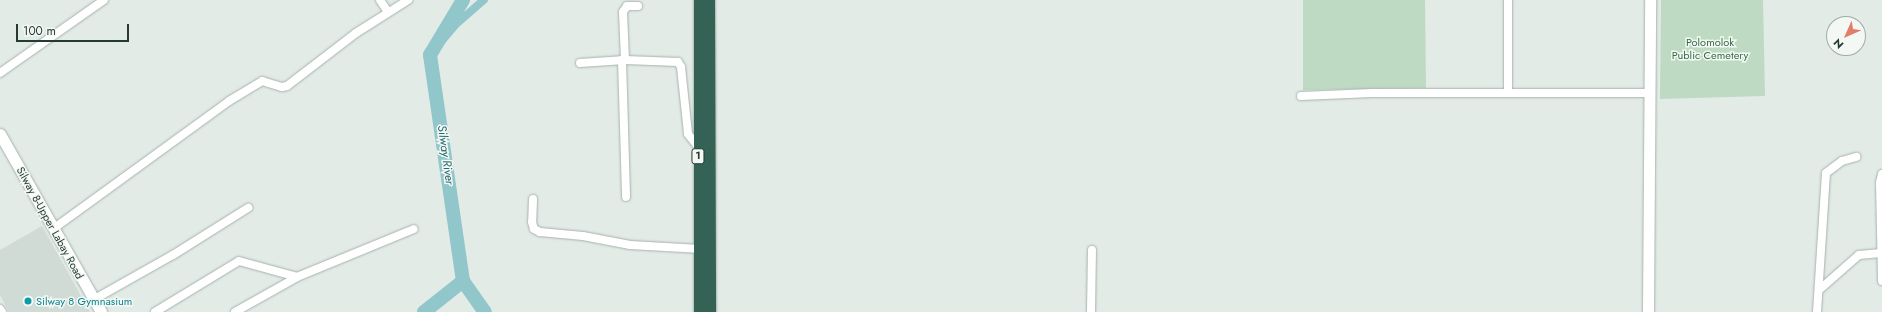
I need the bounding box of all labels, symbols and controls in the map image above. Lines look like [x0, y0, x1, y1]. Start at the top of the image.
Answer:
scale bar [18, 16, 131, 42]
north arrow [1826, 16, 1866, 56]
text: 100 m [23, 22, 56, 40]
text: N [1829, 35, 1847, 53]
park label: Polomolok Public Cemetery [1672, 36, 1748, 62]
water label: Silway River [434, 124, 456, 186]
road number: 1 [691, 148, 705, 164]
street label: Silway 8-Upper Labay Road [14, 165, 86, 281]
place label: Silway 8 Gymnasium [36, 294, 132, 308]
marker: Silway 8 Gymnasium [23, 296, 33, 306]

